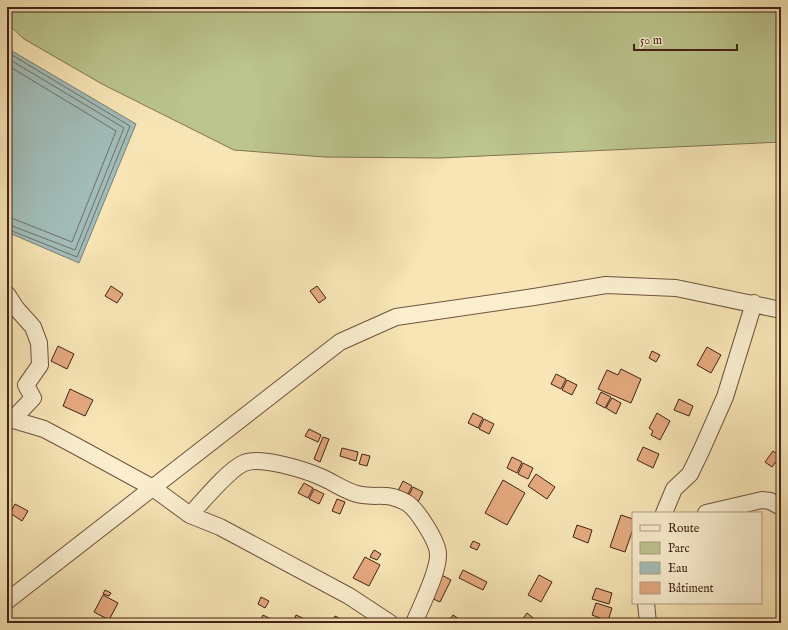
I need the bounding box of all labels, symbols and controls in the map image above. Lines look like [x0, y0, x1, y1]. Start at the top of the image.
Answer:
scale bar [634, 26, 737, 52]
text: 50 m [640, 33, 662, 48]
legend [632, 512, 762, 604]
text: Route [668, 521, 700, 536]
text: Parc [668, 541, 690, 556]
text: Eau [668, 561, 688, 576]
text: Bâtiment [668, 581, 714, 596]

